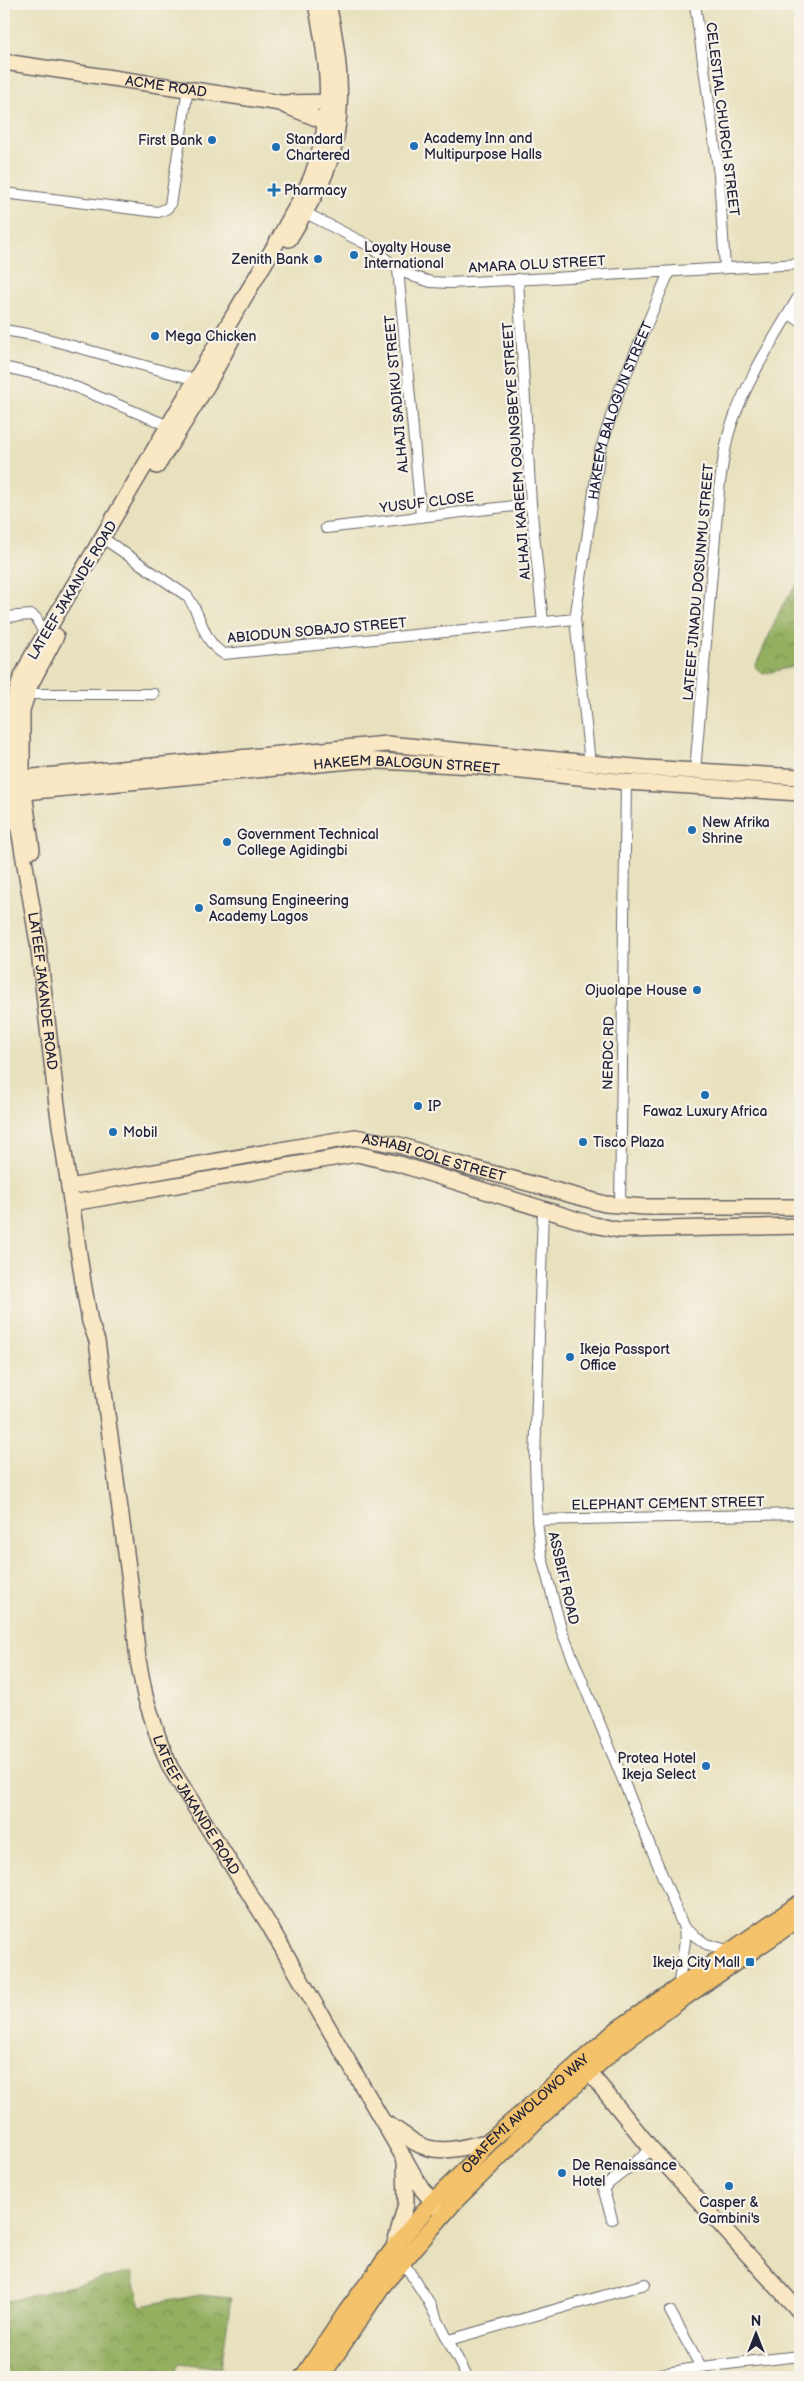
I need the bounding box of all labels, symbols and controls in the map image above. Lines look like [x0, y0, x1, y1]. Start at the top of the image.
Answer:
street label: CELESTIAL CHURCH STREET [702, 21, 743, 218]
street label: ACME ROAD [124, 72, 208, 101]
place label: Academy Inn and Multipurpose Halls [424, 130, 542, 163]
place label: Standard Chartered [286, 131, 350, 164]
place label: First Bank [138, 132, 202, 149]
marker: First Bank [206, 134, 218, 146]
marker: Academy Inn and Multipurpose Halls [408, 140, 420, 152]
marker: Standard Chartered [270, 141, 282, 153]
place label: Pharmacy [284, 182, 347, 199]
marker: Pharmacy [268, 184, 280, 196]
place label: Loyalty House International [364, 239, 451, 272]
marker: Loyalty House International [348, 249, 360, 261]
place label: Zenith Bank [231, 251, 308, 268]
street label: AMARA OLU STREET [468, 252, 607, 277]
marker: Zenith Bank [312, 253, 324, 265]
street label: ALHAJI SADIKU STREET [381, 314, 412, 474]
street label: HAKEEM BALOGUN STREET [585, 318, 657, 501]
street label: ALHAJI KAREEM OGUNGBEYE STREET [499, 321, 534, 580]
place label: Mega Chicken [165, 328, 257, 345]
marker: Mega Chicken [149, 330, 161, 342]
street label: LATEEF JINADU DOSUNMU STREET [680, 462, 717, 701]
street label: YUSUF CLOSE [378, 488, 475, 517]
street label: LATEEF JAKANDE ROAD [24, 518, 121, 663]
street label: ABIODUN SOBAJO STREET [227, 614, 408, 647]
street label: HAKEEM BALOGUN STREET [312, 752, 501, 778]
place label: New Afrika Shrine [702, 814, 770, 847]
marker: New Afrika Shrine [686, 824, 698, 836]
place label: Government Technical College Agidingbi [237, 826, 379, 859]
marker: Government Technical College Agidingbi [221, 836, 233, 848]
place label: Samsung Engineering Academy Lagos [209, 892, 349, 925]
marker: Samsung Engineering Academy Lagos [193, 902, 205, 914]
street label: LATEEF JAKANDE ROAD [24, 911, 61, 1071]
place label: Ojuolape House [585, 982, 687, 999]
marker: Ojuolape House [691, 984, 703, 996]
street label: NERDC RD [599, 1016, 618, 1090]
marker: Fawaz Luxury Africa [699, 1089, 711, 1101]
place label: IP [428, 1098, 441, 1115]
marker: IP [412, 1100, 424, 1112]
place label: Fawaz Luxury Africa [643, 1103, 768, 1120]
place label: Mobil [123, 1124, 157, 1141]
marker: Mobil [107, 1126, 119, 1138]
street label: ASHABI COLE STREET [361, 1130, 508, 1186]
place label: Tisco Plaza [593, 1134, 665, 1151]
marker: Tisco Plaza [577, 1136, 589, 1148]
place label: Ikeja Passport Office [580, 1341, 671, 1374]
marker: Ikeja Passport Office [564, 1351, 576, 1363]
street label: ELEPHANT CEMENT STREET [571, 1493, 765, 1514]
street label: ASSBIFI ROAD [545, 1530, 582, 1626]
street label: LATEEF JAKANDE ROAD [149, 1733, 243, 1878]
place label: Protea Hotel Ikeja Select [617, 1750, 697, 1783]
marker: Protea Hotel Ikeja Select [700, 1760, 712, 1772]
place label: Ikeja City Mall [653, 1954, 740, 1971]
marker: Ikeja City Mall [744, 1956, 756, 1968]
street label: OBAFEMI AWOLOWO WAY [458, 2050, 593, 2177]
place label: De Renaissance Hotel [572, 2157, 677, 2190]
marker: De Renaissance Hotel [556, 2167, 568, 2179]
marker: Casper & Gambini's [723, 2180, 735, 2192]
place label: Casper & Gambini's [698, 2194, 760, 2227]
north arrow [732, 2308, 782, 2358]
text: N [751, 2313, 761, 2330]

